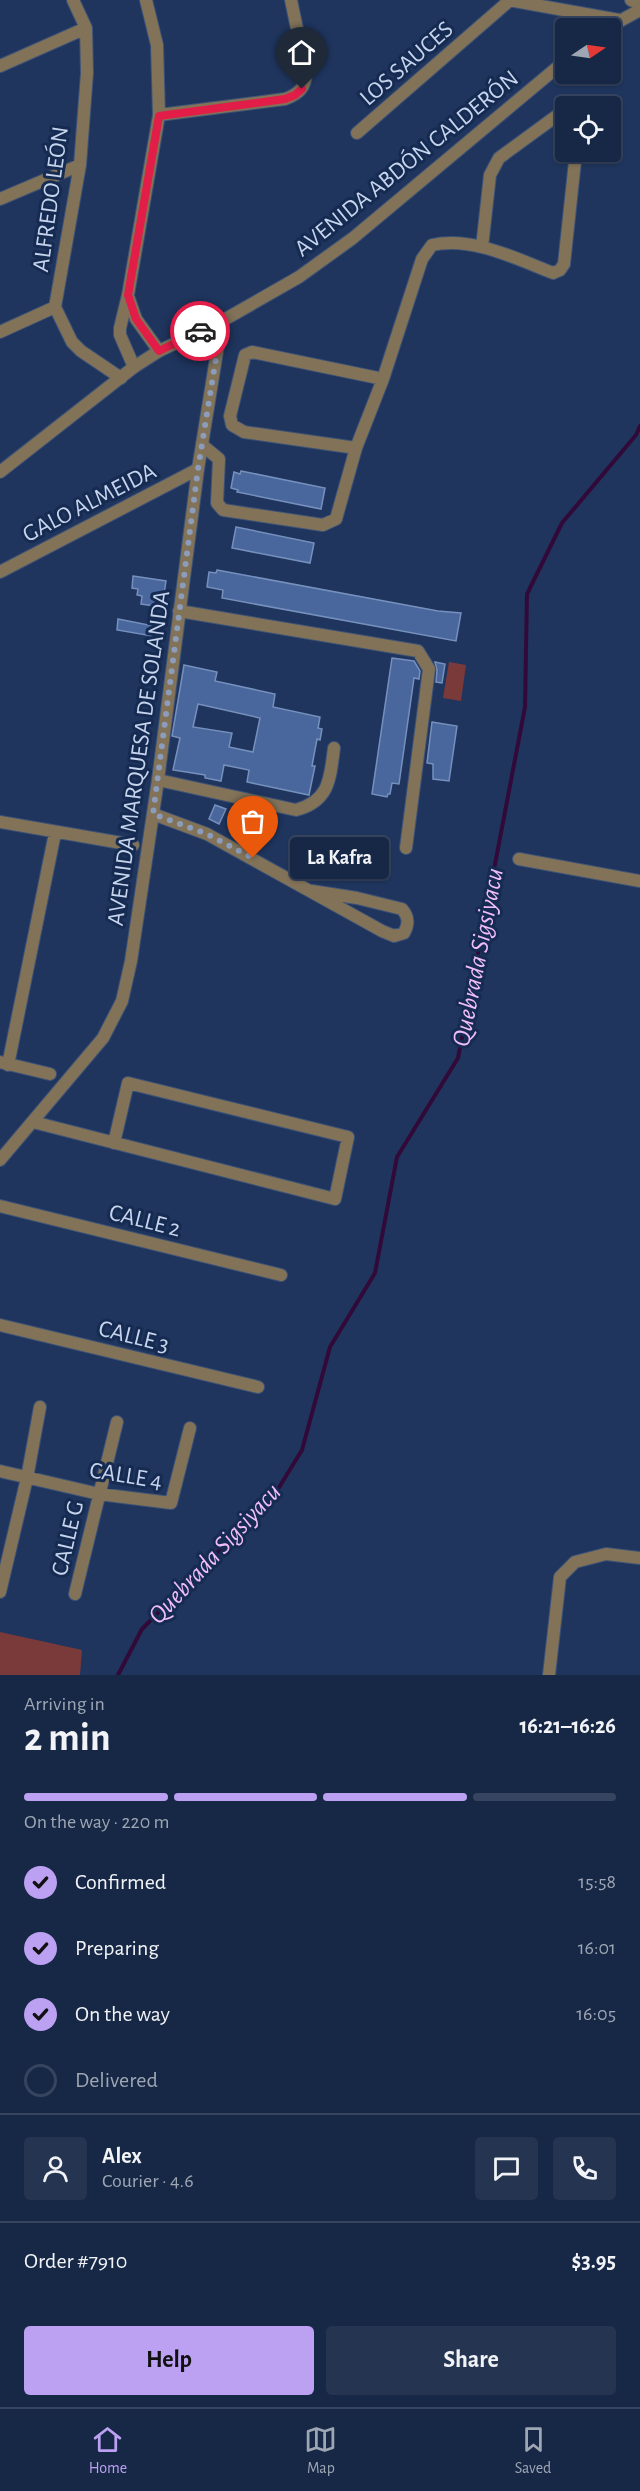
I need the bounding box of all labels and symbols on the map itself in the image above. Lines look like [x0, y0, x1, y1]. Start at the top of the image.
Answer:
street label: LOS SAUCES [355, 17, 458, 110]
north arrow [555, 18, 621, 84]
pin [276, 27, 327, 89]
street label: AVENIDA ABDÓN CALDERÓN [289, 65, 523, 261]
street label: ALFREDO LEÓN [27, 125, 73, 273]
courier [170, 301, 230, 361]
street label: GALO ALMEIDA [19, 459, 160, 547]
street label: AVENIDA MARQUESA DE SOLANDA [104, 589, 174, 927]
pin [227, 796, 278, 858]
callout: La Kafra [289, 837, 388, 879]
water label: Quebrada Sigsiyacu [448, 866, 508, 1049]
street label: CALLE 2 [107, 1201, 183, 1241]
street label: CALLE 3 [96, 1317, 171, 1357]
street label: CALLE 4 [88, 1458, 164, 1494]
water label: Quebrada Sigsiyacu [143, 1479, 286, 1629]
street label: CALLE G [48, 1498, 88, 1578]

